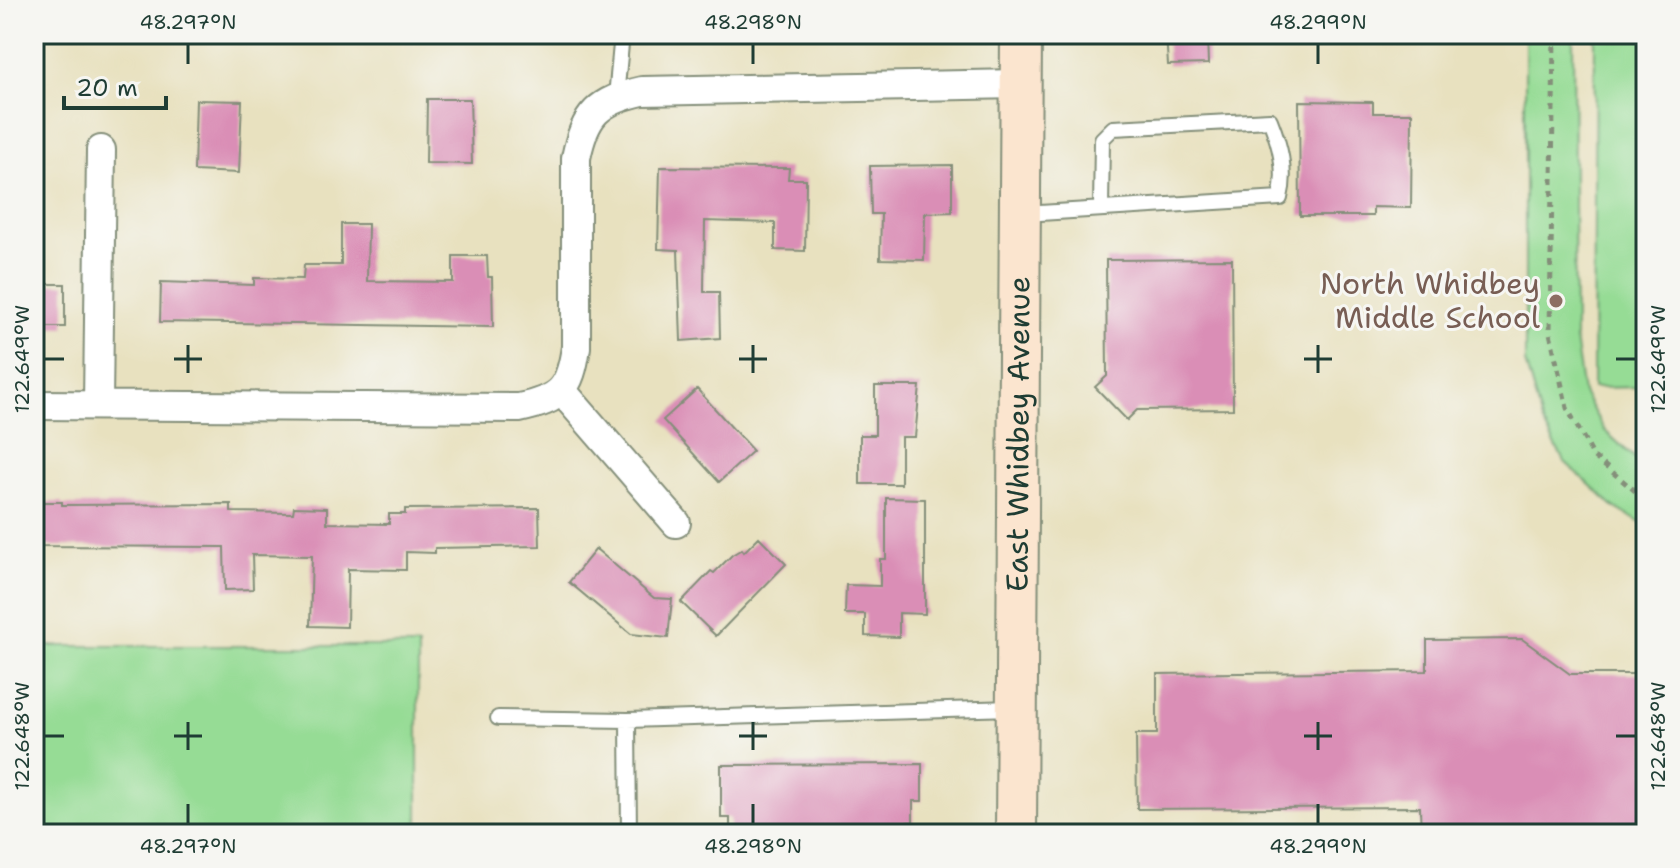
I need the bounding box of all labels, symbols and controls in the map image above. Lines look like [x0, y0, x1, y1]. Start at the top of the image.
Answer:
text: 48.297°N [140, 9, 236, 35]
text: 48.298°N [704, 9, 802, 35]
text: 48.299°N [1269, 9, 1367, 35]
scale bar [64, 60, 166, 110]
text: 20 m [76, 72, 138, 104]
place label: North Whidbey Middle School [1320, 263, 1540, 338]
street label: East Whidbey Avenue [997, 276, 1039, 592]
marker: North Whidbey Middle School [1547, 292, 1565, 310]
text: 122.649°W [9, 305, 35, 413]
text: 122.649°W [1645, 305, 1671, 413]
text: 122.648°W [9, 682, 35, 790]
text: 122.648°W [1645, 682, 1671, 790]
text: 48.297°N [140, 833, 236, 859]
text: 48.298°N [704, 833, 802, 859]
text: 48.299°N [1269, 833, 1367, 859]

